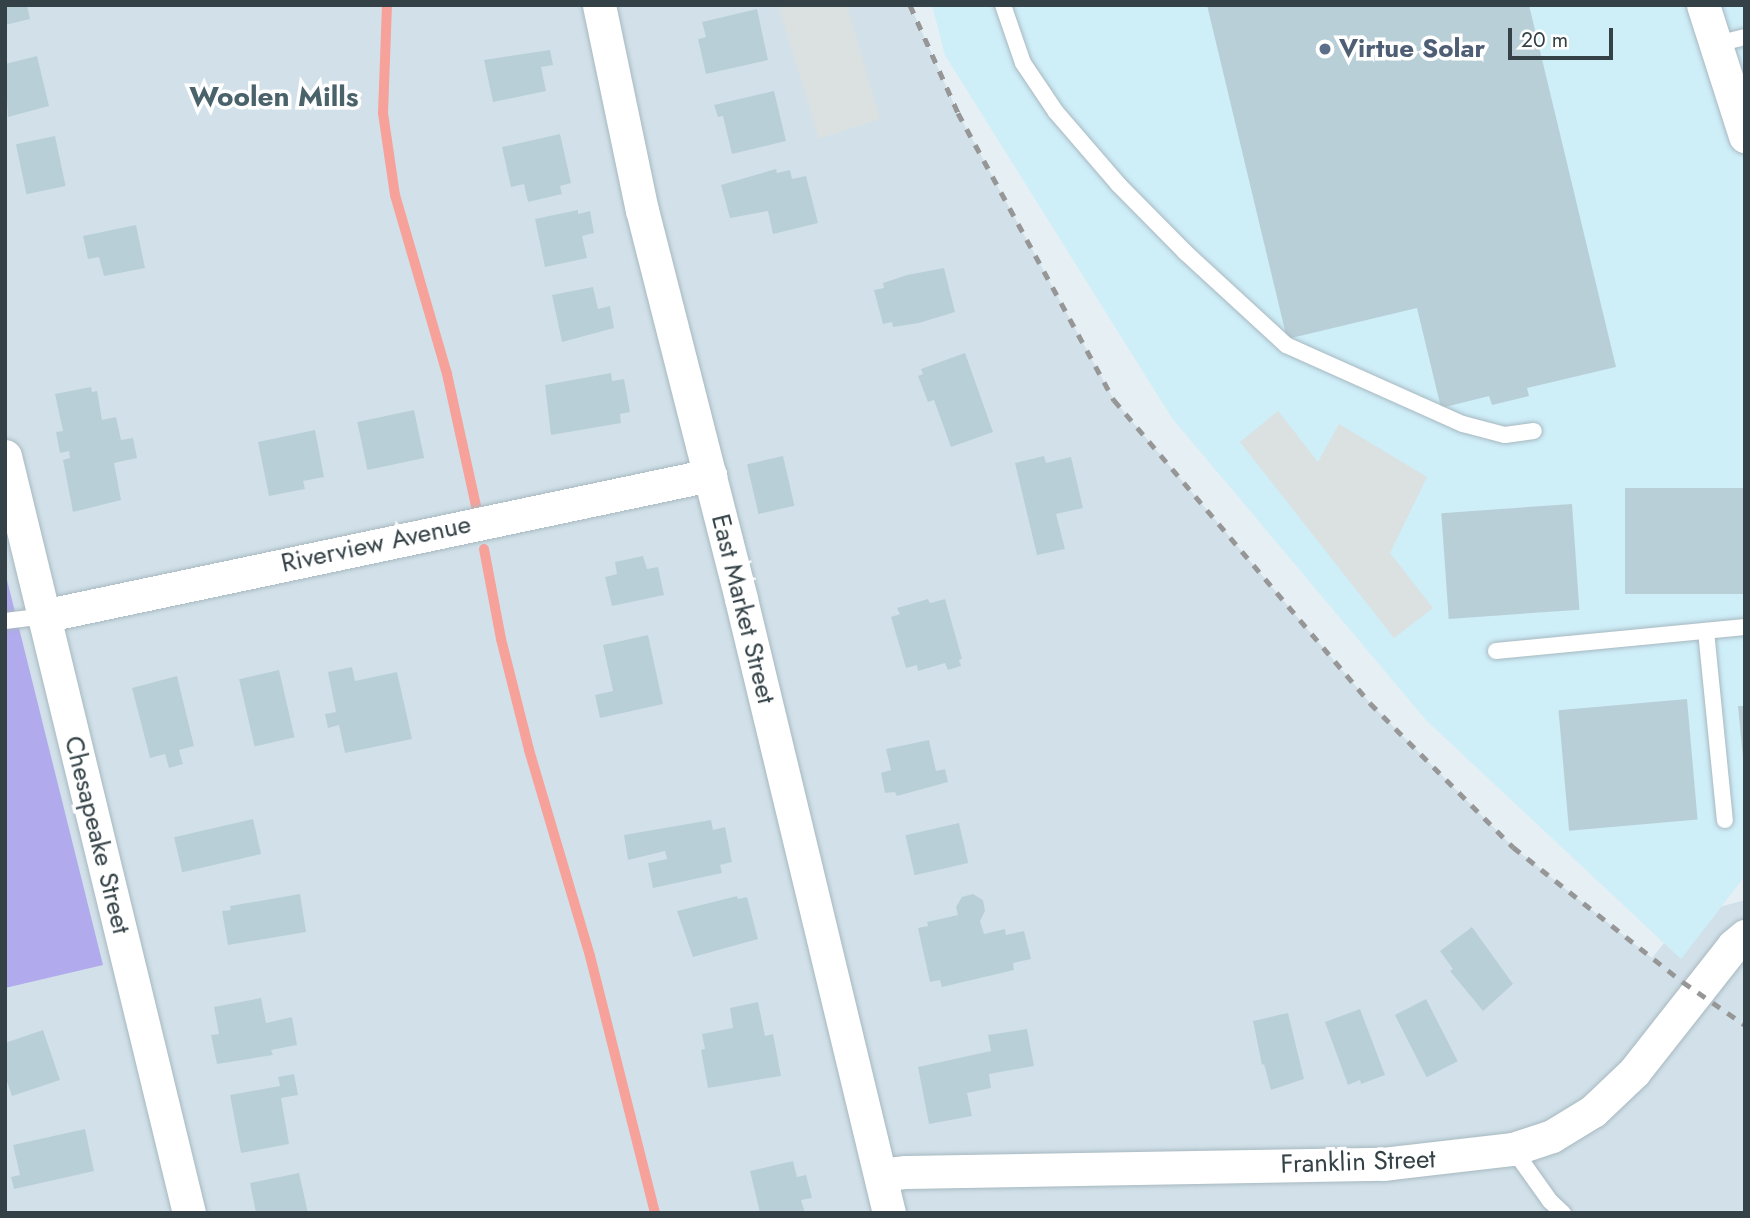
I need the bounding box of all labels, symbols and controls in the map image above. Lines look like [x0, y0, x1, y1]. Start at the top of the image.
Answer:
scale bar [1512, 14, 1617, 58]
text: 20 m [1521, 25, 1568, 55]
place label: Virtue Solar [1339, 33, 1485, 65]
marker: Virtue Solar [1317, 41, 1333, 57]
district label: Woolen Mills [189, 80, 359, 114]
street label: Riverview Avenue [278, 509, 474, 579]
street label: East Market Street [704, 511, 782, 707]
street label: Chesapeake Street [57, 733, 137, 937]
street label: Franklin Street [1280, 1144, 1436, 1180]

